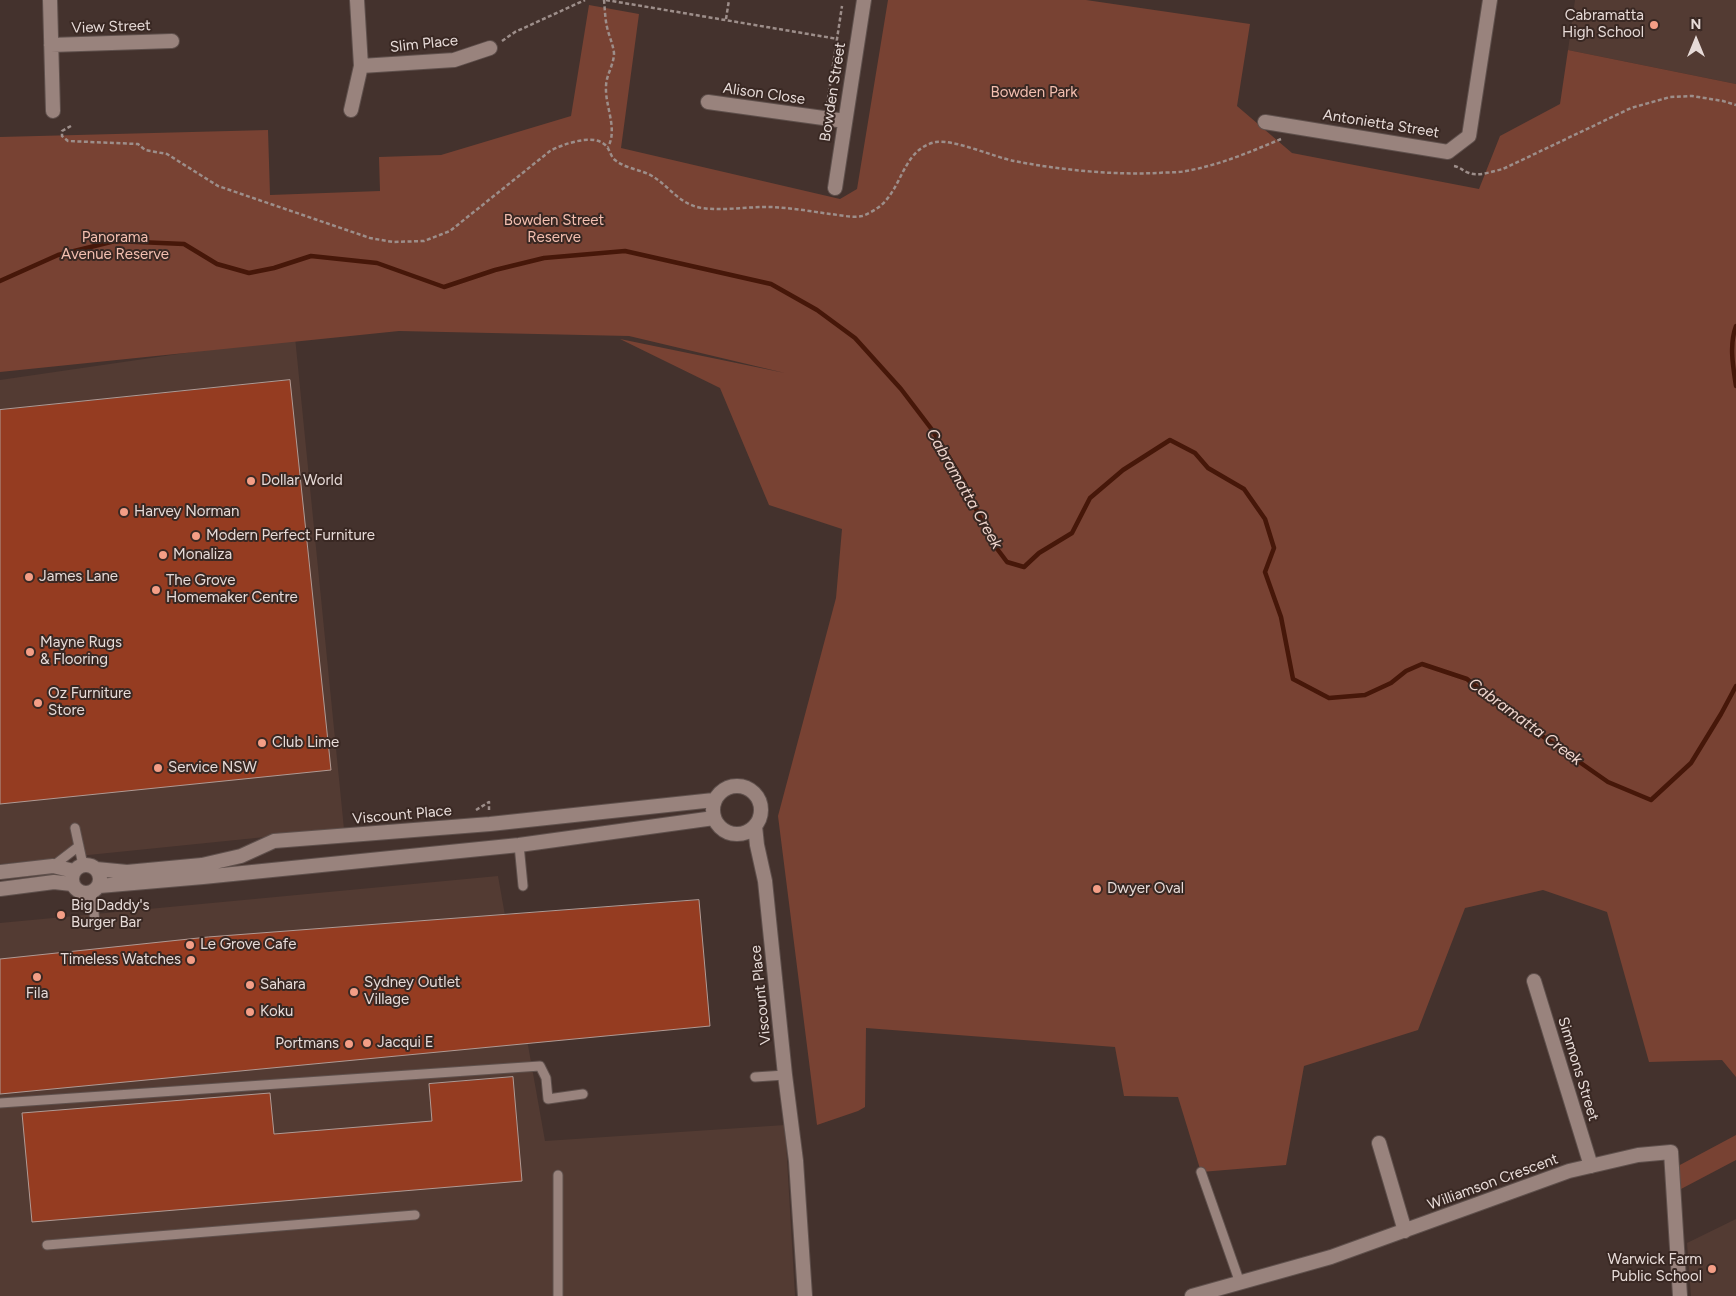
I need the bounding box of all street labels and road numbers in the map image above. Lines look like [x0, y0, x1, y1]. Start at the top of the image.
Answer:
street label: View Street [71, 17, 151, 37]
street label: Slim Place [389, 31, 459, 57]
street label: Bowden Street [816, 41, 850, 143]
street label: Alison Close [722, 79, 806, 109]
street label: Antonietta Street [1322, 106, 1440, 142]
street label: Viscount Place [352, 802, 452, 828]
street label: Viscount Place [747, 944, 775, 1046]
street label: Simmons Street [1554, 1015, 1602, 1123]
street label: Williamson Crescent [1425, 1150, 1561, 1214]

